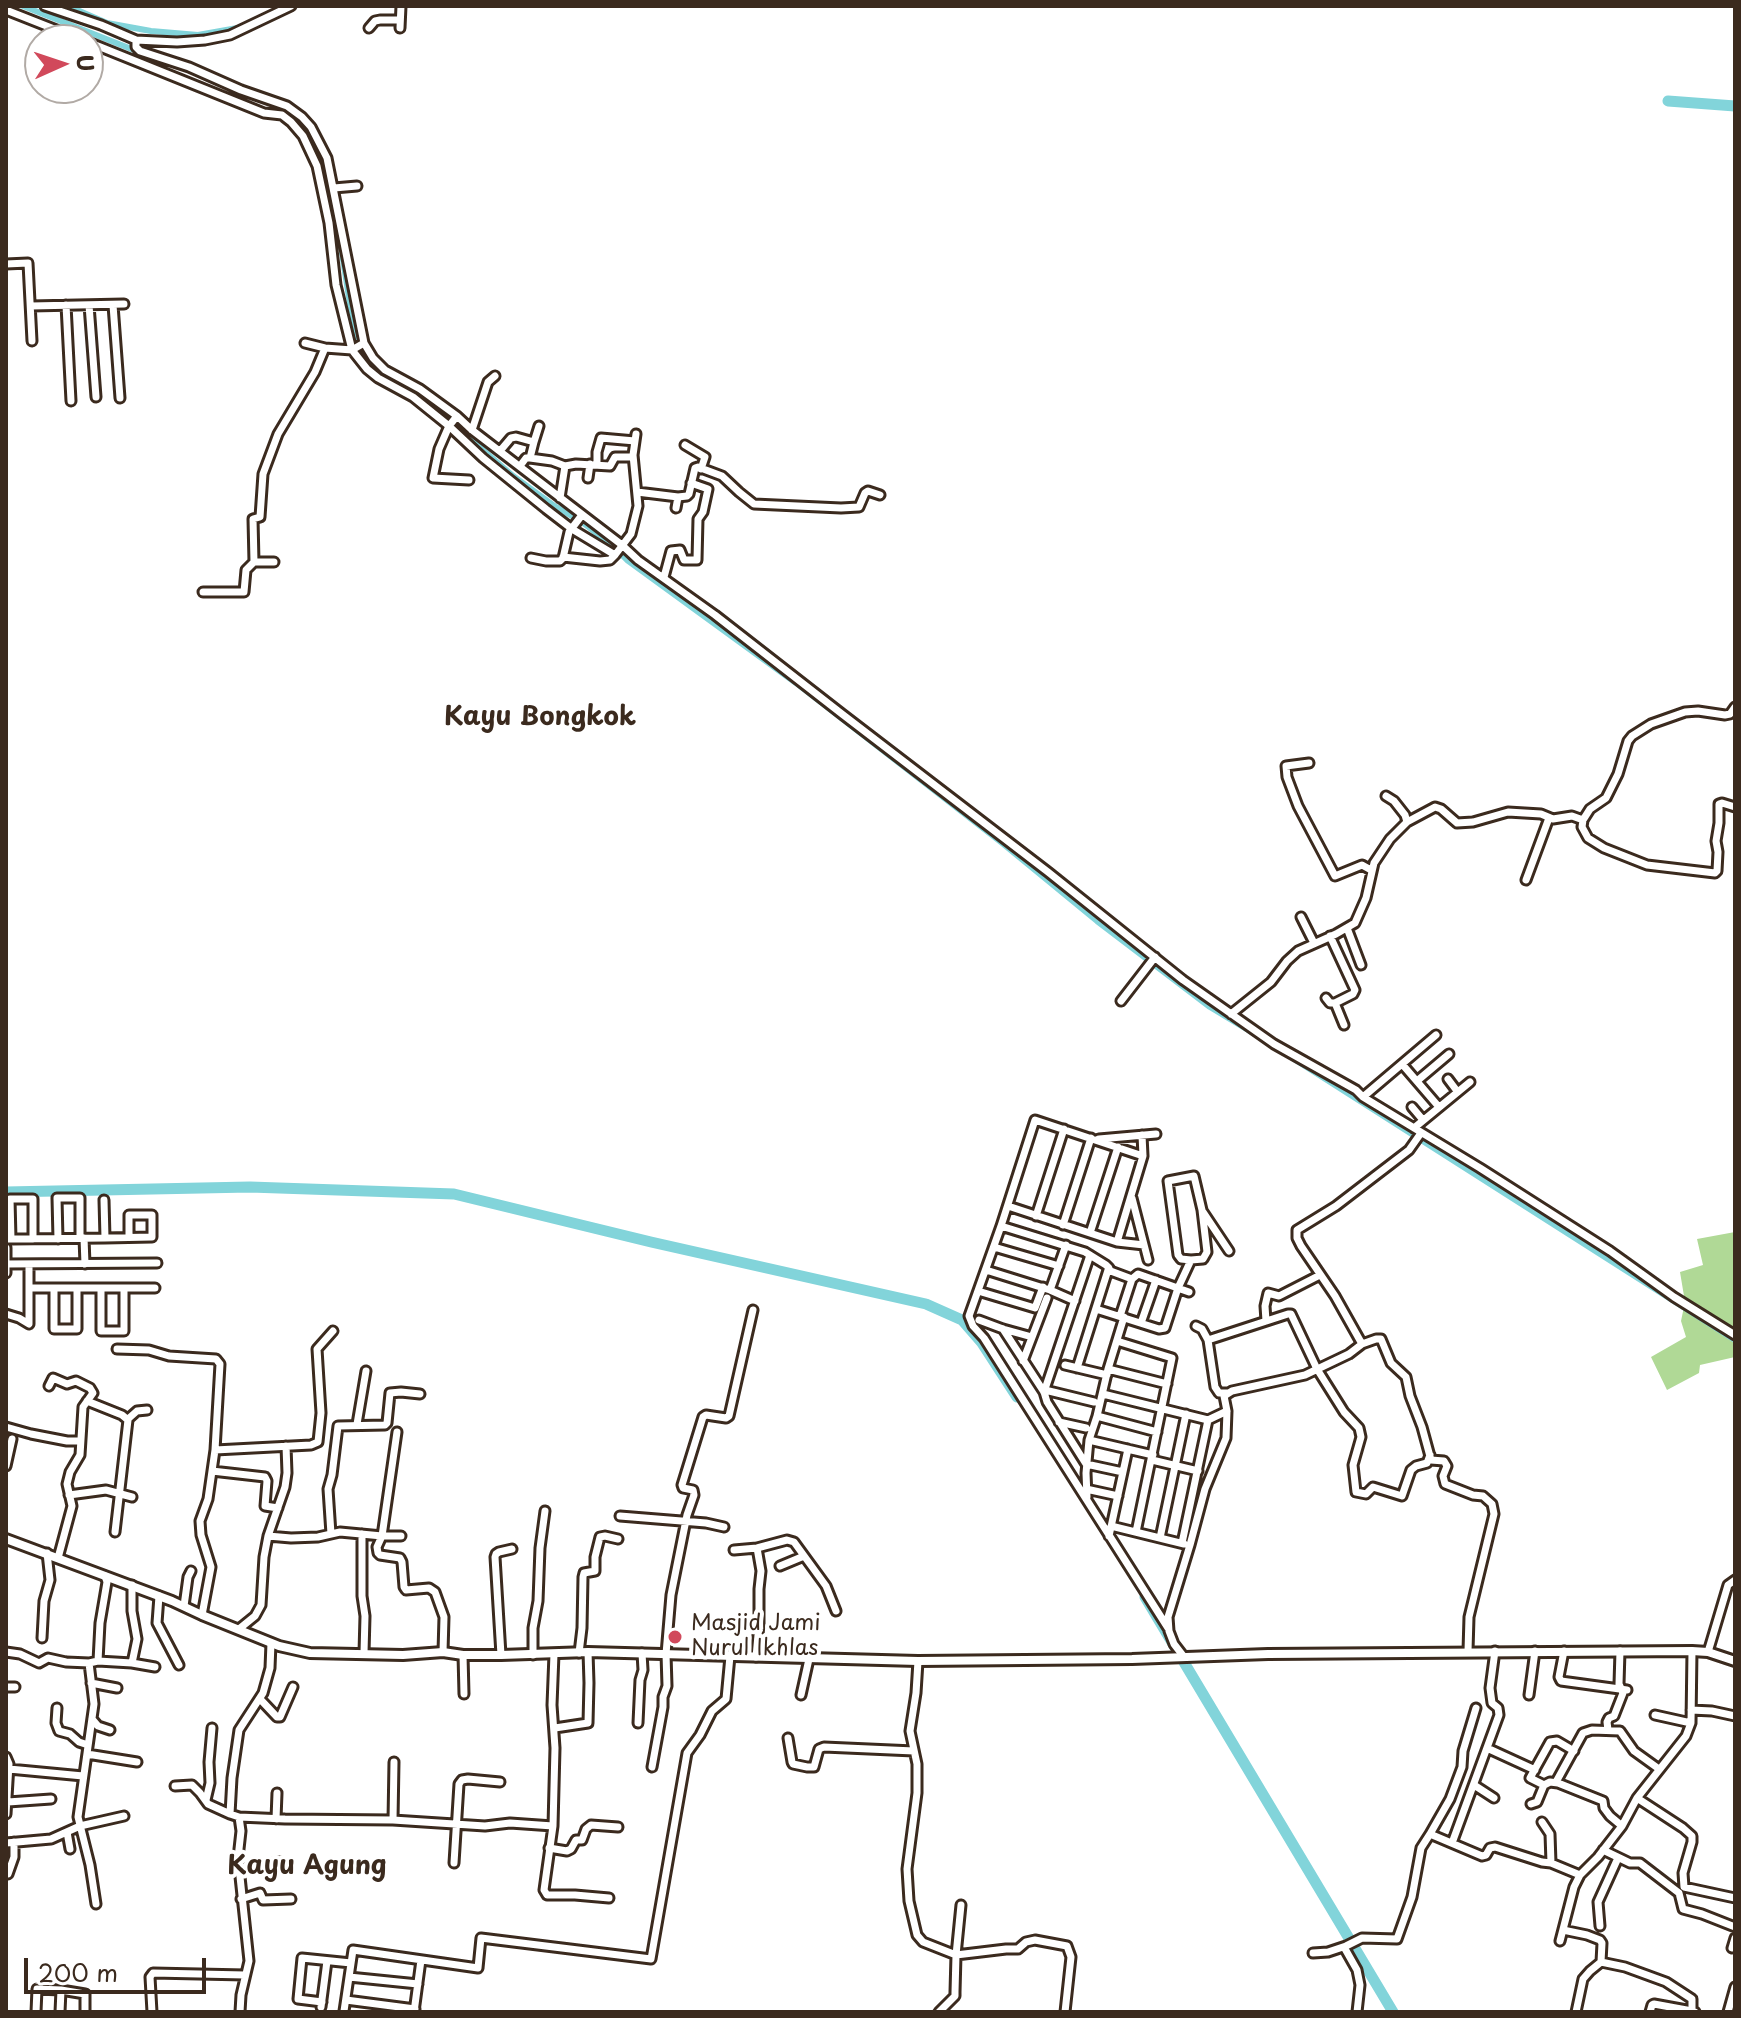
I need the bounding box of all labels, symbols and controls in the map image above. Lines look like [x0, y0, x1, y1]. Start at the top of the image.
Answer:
north arrow [24, 24, 104, 104]
text: U [70, 54, 103, 72]
district label: Kayu Bongkok [444, 702, 636, 734]
place label: Masjid Jami Nurul Ikhlas [691, 1611, 821, 1662]
marker: Masjid Jami Nurul Ikhlas [666, 1628, 684, 1646]
district label: Kayu Agung [227, 1851, 387, 1883]
scale bar [28, 1942, 210, 1992]
text: 200 m [38, 1954, 118, 1990]

